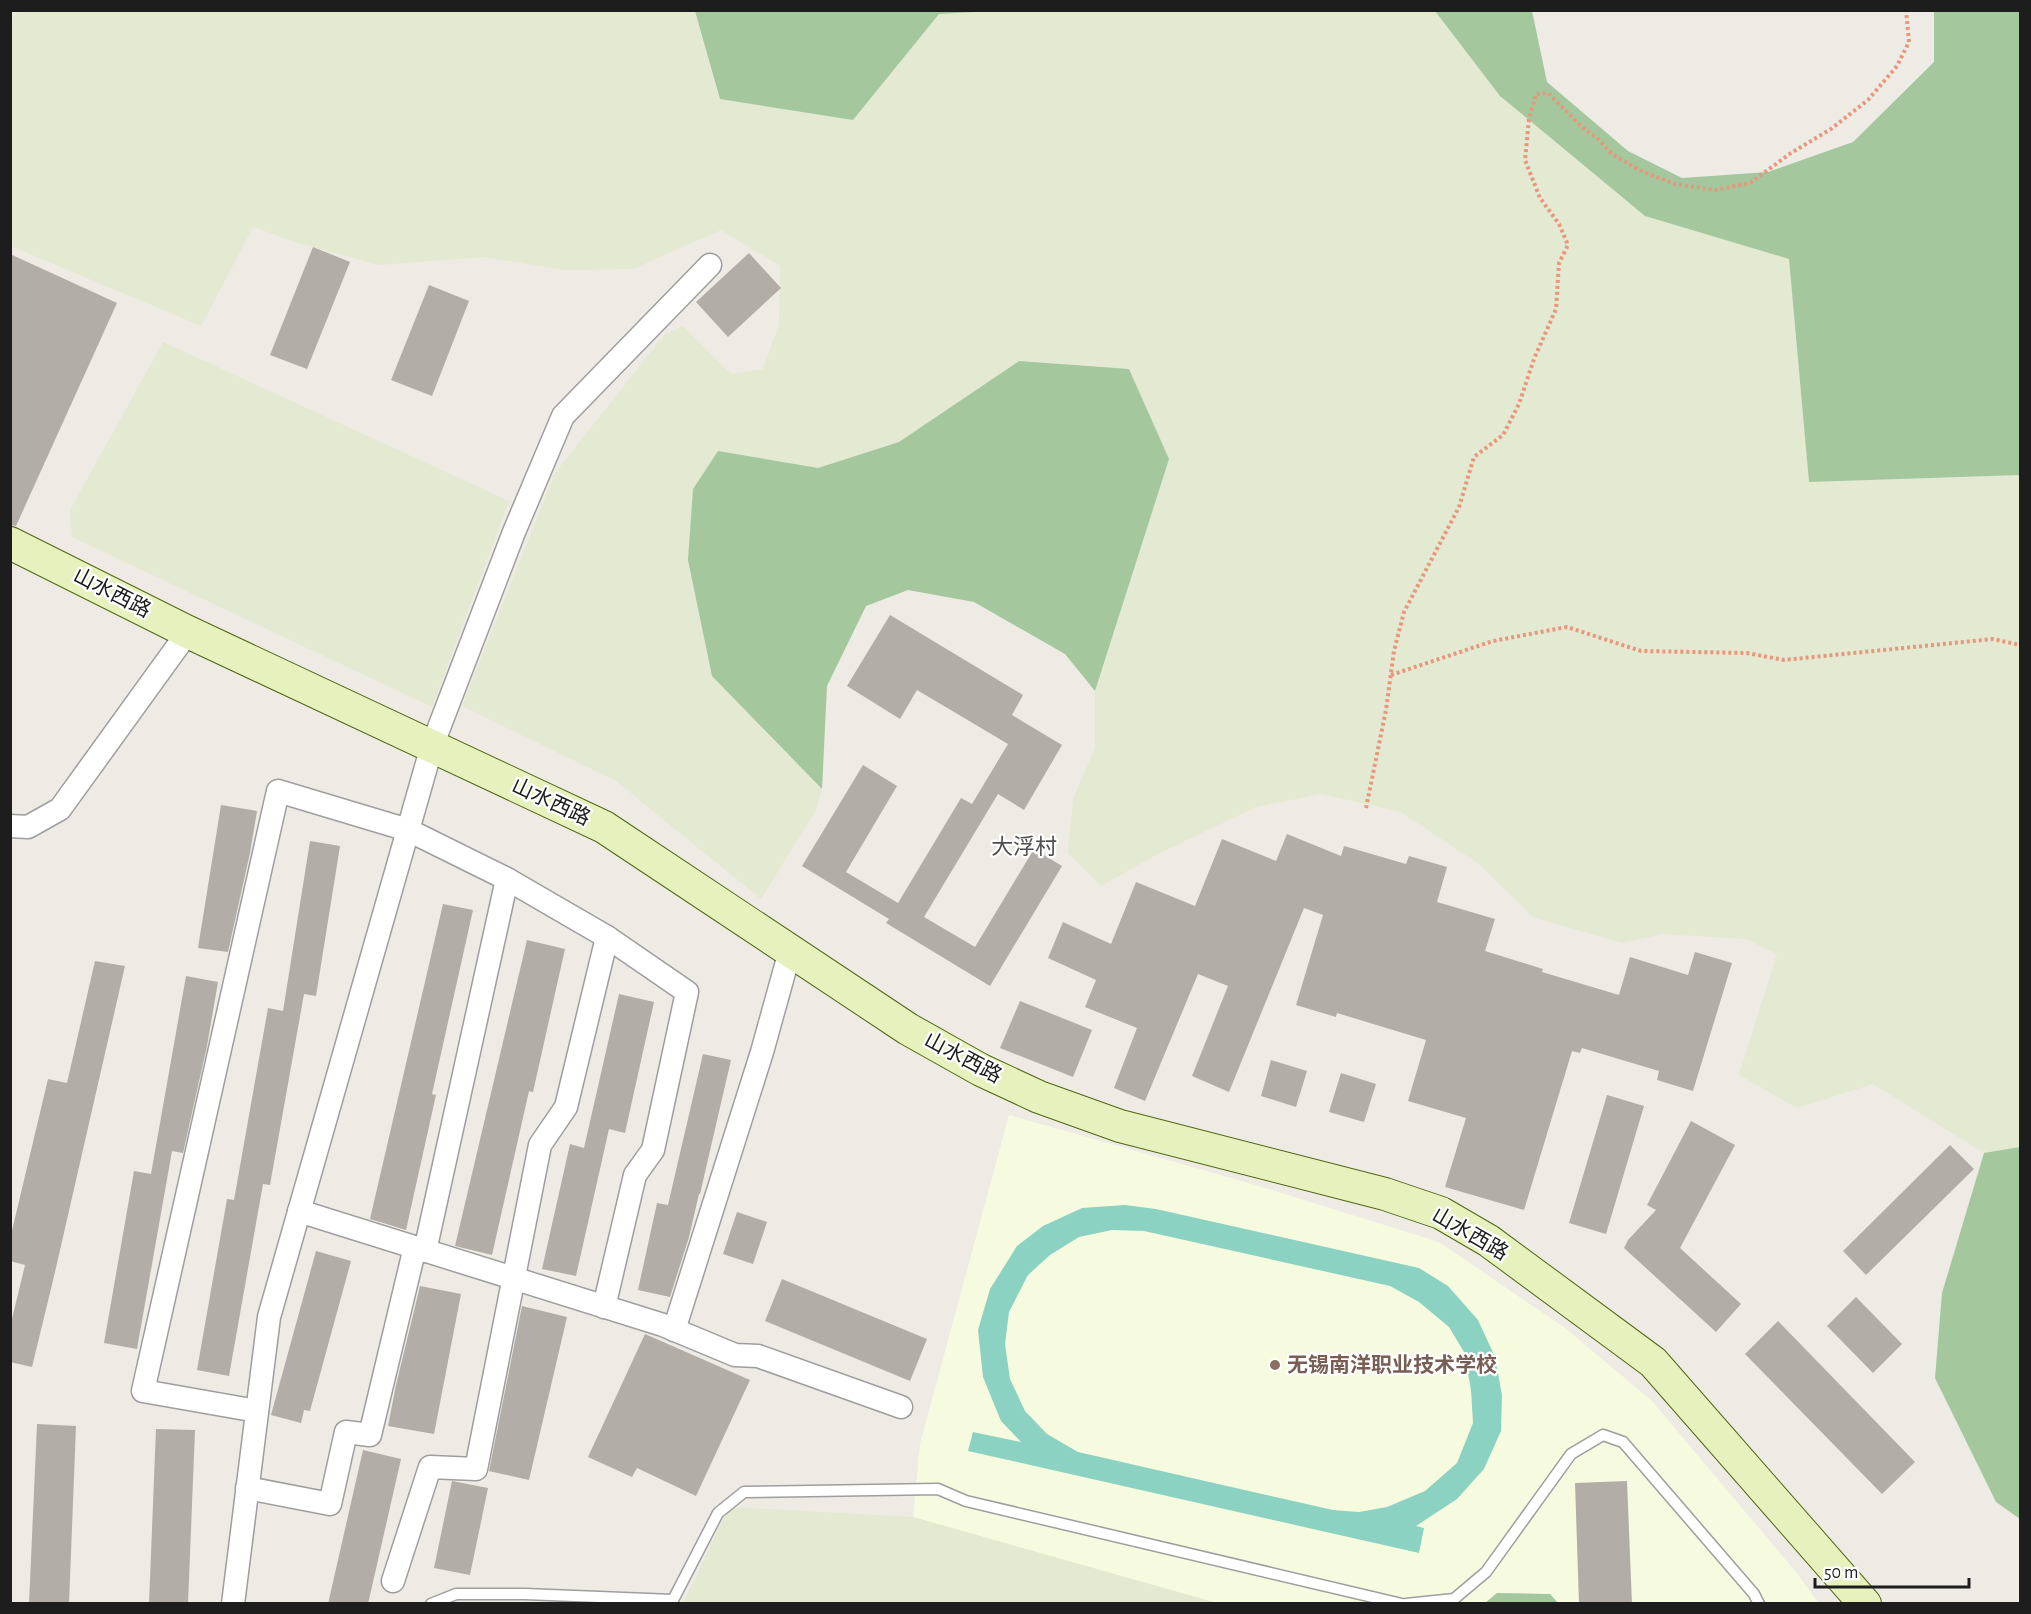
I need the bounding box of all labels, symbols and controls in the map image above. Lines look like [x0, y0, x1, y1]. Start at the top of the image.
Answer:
street label: 山水西路 [70, 564, 155, 621]
street label: 山水西路 [508, 774, 594, 829]
district label: 大浮村 [991, 835, 1057, 858]
street label: 山水西路 [921, 1028, 1005, 1087]
street label: 山水西路 [1428, 1203, 1512, 1264]
place label: 无锡南洋职业技术学校 [1287, 1353, 1497, 1376]
marker: 无锡南洋职业技术学校 [1268, 1358, 1282, 1372]
scale bar [1815, 1551, 1970, 1589]
text: 50 m [1824, 1564, 1858, 1582]

